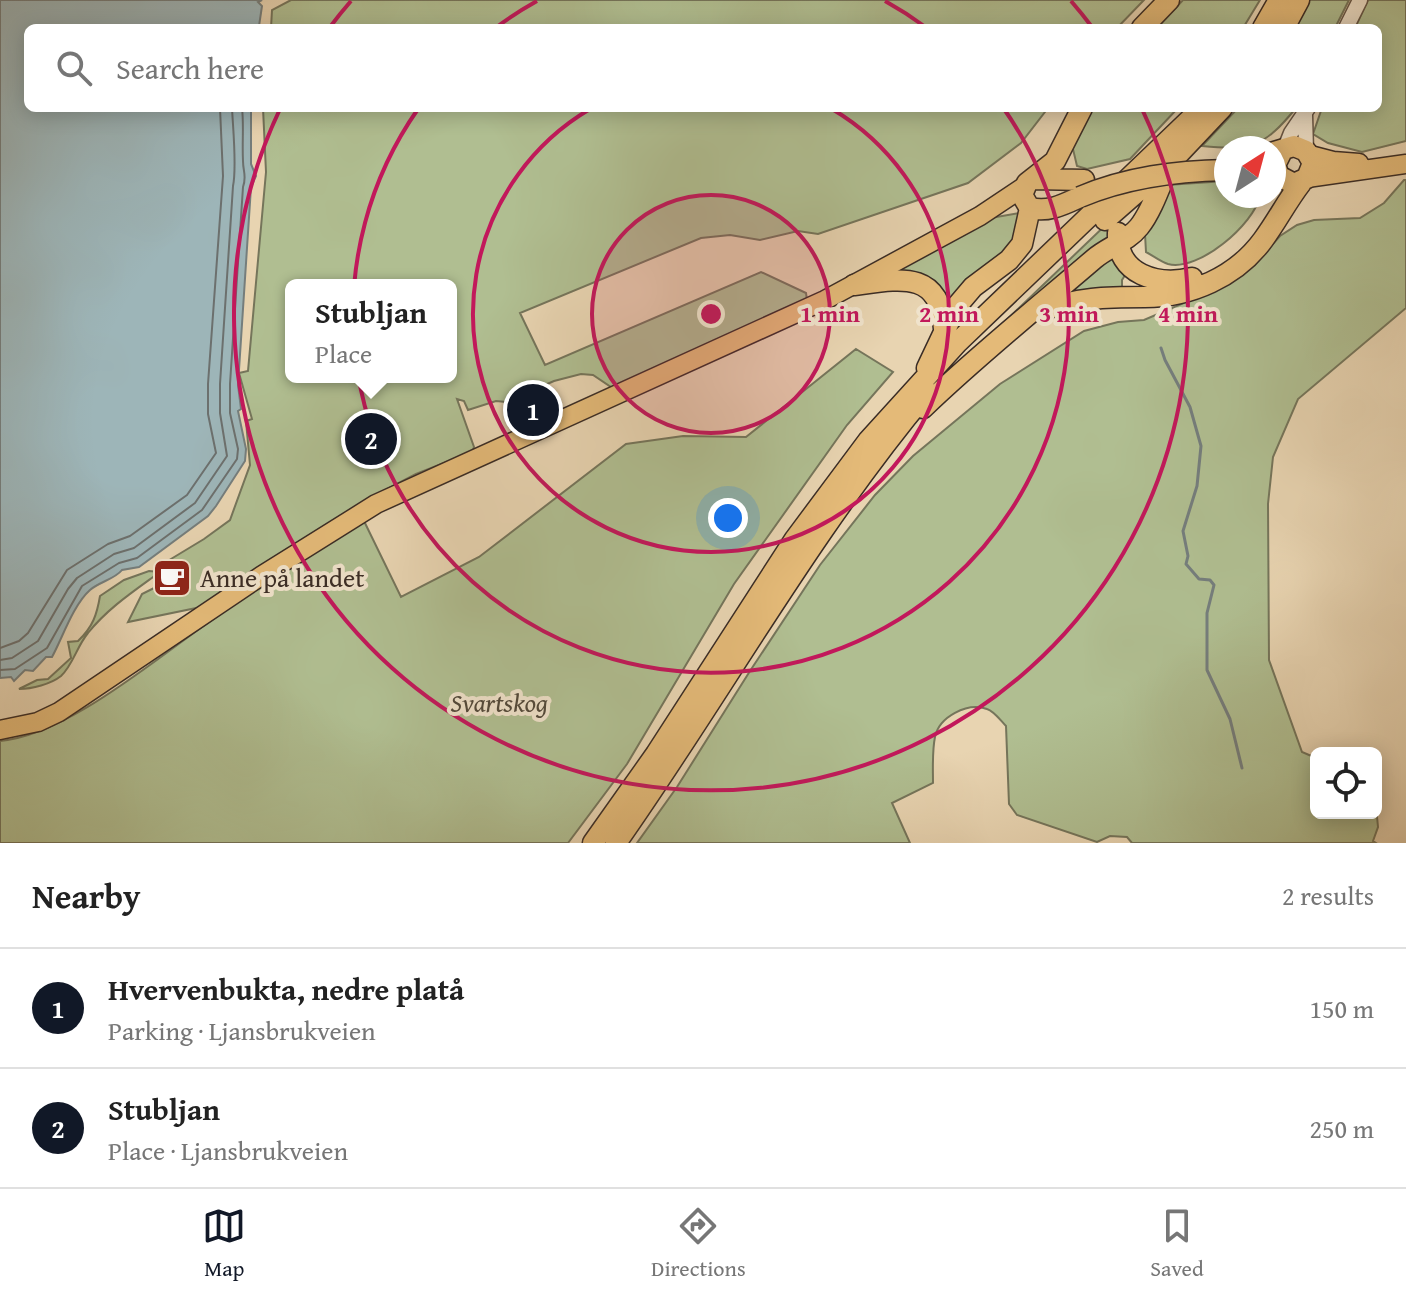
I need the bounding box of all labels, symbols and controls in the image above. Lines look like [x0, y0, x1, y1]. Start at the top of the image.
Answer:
search box [24, 24, 1382, 112]
icon: search [52, 46, 96, 90]
text: Search here [116, 46, 264, 90]
north arrow [1214, 136, 1286, 208]
popup [285, 279, 457, 383]
text: Stubljan [315, 290, 427, 334]
text: 1 min [800, 296, 860, 331]
text: 2 min [919, 296, 979, 331]
text: 3 min [1039, 296, 1099, 331]
text: 4 min [1158, 296, 1218, 331]
centre of rings [697, 300, 725, 328]
text: Place [315, 334, 372, 373]
pin: 1 [507, 380, 559, 440]
pin: 2 [345, 409, 397, 469]
your location [708, 498, 748, 538]
cafe icon: Anne på landet [151, 557, 193, 599]
place label: Anne på landet [200, 558, 364, 597]
park label: Svartskog [450, 683, 548, 722]
map controls [1310, 747, 1382, 819]
button: locate [1310, 747, 1382, 819]
text: Nearby [32, 871, 141, 920]
text: 2 results [1282, 876, 1374, 915]
text: Hvervenbukta, nedre platå [108, 967, 464, 1011]
text: 1 [51, 989, 65, 1028]
text: 150 m [1309, 989, 1374, 1028]
text: Parking · Ljansbrukveien [108, 1011, 376, 1050]
text: Stubljan [108, 1087, 220, 1131]
text: 2 [51, 1109, 65, 1148]
text: 250 m [1309, 1109, 1374, 1148]
text: Place · Ljansbrukveien [108, 1131, 348, 1170]
tab: Map [202, 1204, 246, 1284]
tab: Directions [651, 1204, 746, 1284]
tab: Saved [1150, 1204, 1204, 1284]

